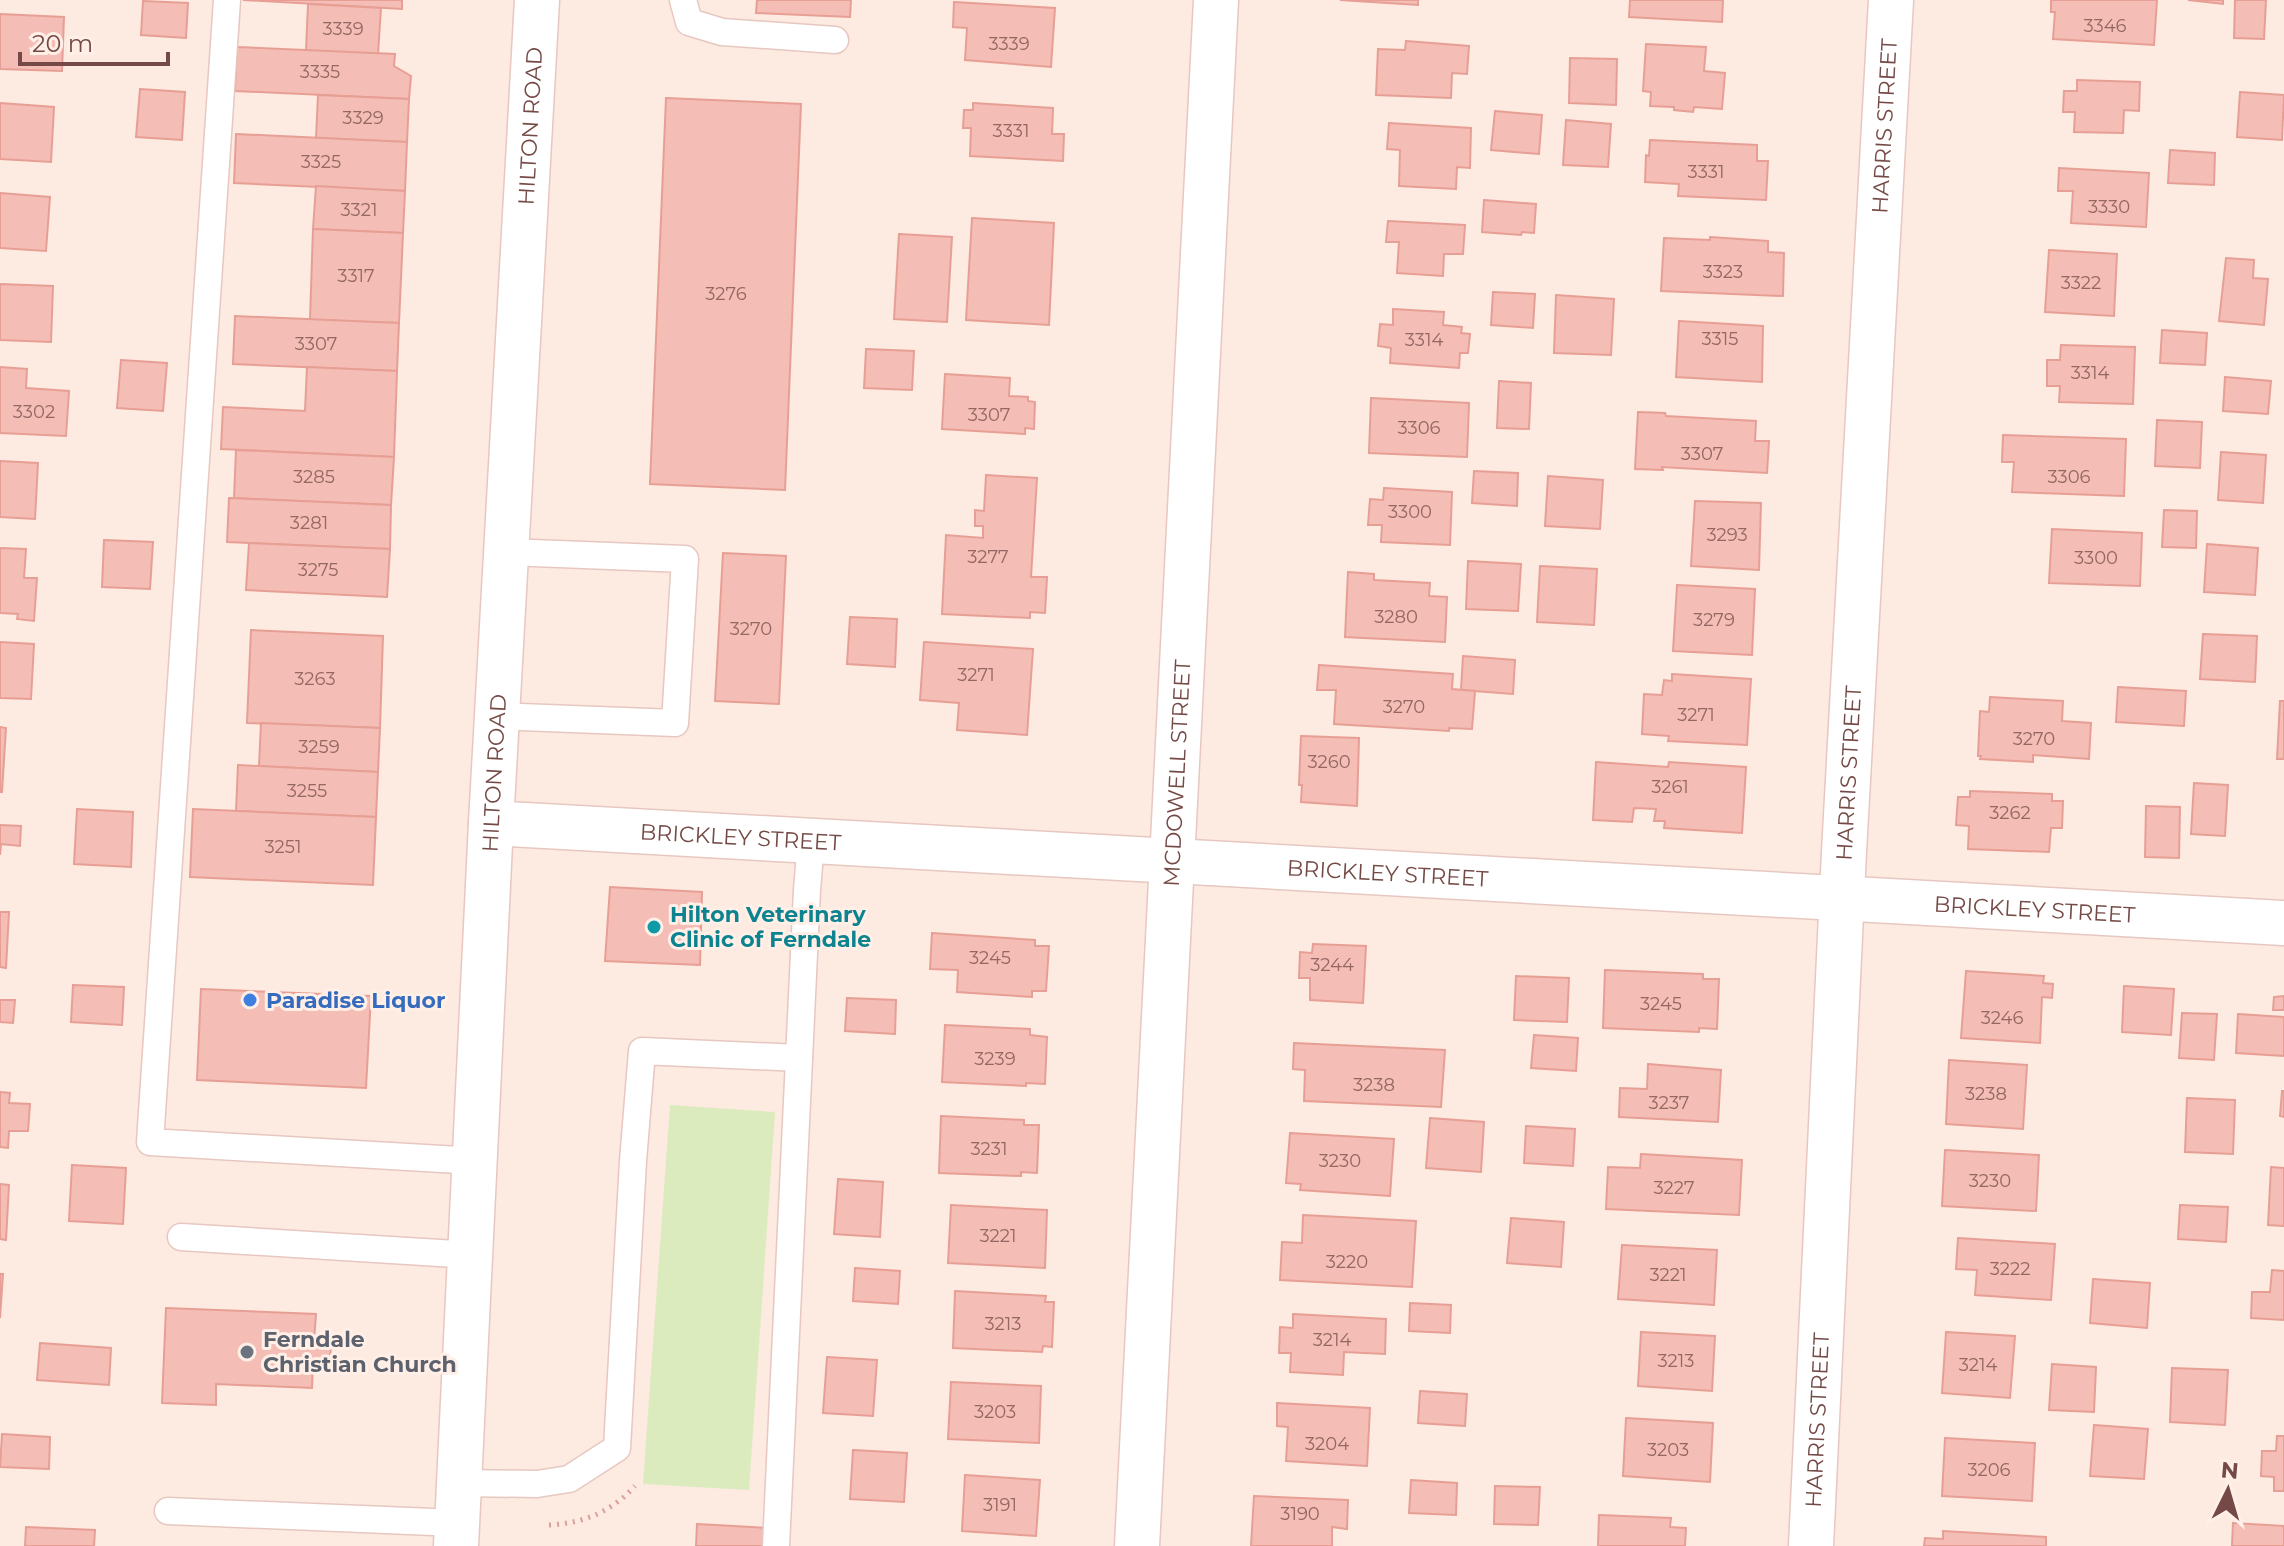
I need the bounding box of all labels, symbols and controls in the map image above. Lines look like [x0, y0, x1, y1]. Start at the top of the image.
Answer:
house number: 3346 [2083, 15, 2127, 37]
scale bar [20, 16, 168, 66]
house number: 3339 [322, 18, 364, 40]
text: 20 m [32, 29, 93, 58]
house number: 3339 [988, 33, 1030, 55]
street label: HARRIS STREET [1866, 37, 1903, 214]
street label: HILTON ROAD [513, 46, 548, 206]
house number: 3335 [300, 61, 340, 83]
house number: 3329 [342, 107, 384, 129]
house number: 3331 [993, 120, 1029, 142]
house number: 3325 [301, 151, 341, 173]
house number: 3331 [1688, 161, 1724, 183]
house number: 3330 [2088, 196, 2130, 218]
house number: 3321 [341, 199, 377, 221]
house number: 3323 [1703, 261, 1743, 283]
house number: 3317 [337, 265, 375, 287]
house number: 3322 [2061, 272, 2101, 294]
house number: 3276 [705, 283, 747, 305]
house number: 3315 [1702, 328, 1738, 350]
house number: 3314 [1405, 329, 1443, 351]
house number: 3307 [295, 333, 337, 355]
house number: 3314 [2071, 362, 2109, 384]
house number: 3302 [13, 401, 55, 423]
house number: 3307 [968, 404, 1010, 426]
house number: 3306 [1397, 417, 1441, 439]
house number: 3307 [1681, 443, 1723, 465]
house number: 3285 [293, 466, 335, 488]
house number: 3306 [2047, 466, 2091, 488]
house number: 3300 [1388, 501, 1432, 523]
house number: 3281 [290, 512, 328, 534]
house number: 3293 [1706, 524, 1748, 546]
house number: 3277 [967, 546, 1009, 568]
house number: 3300 [2074, 547, 2118, 569]
house number: 3275 [298, 559, 338, 581]
house number: 3280 [1374, 606, 1418, 628]
house number: 3279 [1693, 609, 1735, 631]
house number: 3270 [730, 618, 772, 640]
street label: MCDOWELL STREET [1158, 658, 1196, 887]
house number: 3271 [957, 664, 995, 686]
house number: 3263 [294, 668, 336, 690]
street label: HARRIS STREET [1831, 684, 1867, 861]
street label: HILTON ROAD [477, 693, 512, 853]
house number: 3270 [1383, 696, 1425, 718]
house number: 3271 [1677, 704, 1715, 726]
house number: 3270 [2013, 728, 2055, 750]
house number: 3259 [298, 736, 340, 758]
house number: 3260 [1307, 751, 1351, 773]
house number: 3261 [1651, 776, 1689, 798]
house number: 3255 [287, 780, 327, 802]
house number: 3262 [1989, 802, 2031, 824]
street label: BRICKLEY STREET [639, 818, 842, 857]
house number: 3251 [265, 836, 301, 858]
street label: BRICKLEY STREET [1286, 854, 1489, 893]
street label: BRICKLEY STREET [1933, 890, 2136, 929]
place label: Hilton Veterinary Clinic of Ferndale [670, 901, 871, 953]
marker: Hilton Veterinary Clinic of Ferndale [645, 918, 663, 936]
house number: 3245 [969, 947, 1011, 969]
house number: 3244 [1310, 954, 1354, 976]
place label: Paradise Liquor [266, 987, 445, 1014]
marker: Paradise Liquor [241, 991, 259, 1009]
house number: 3245 [1640, 993, 1682, 1015]
house number: 3246 [1981, 1007, 2023, 1029]
house number: 3239 [974, 1048, 1016, 1070]
house number: 3238 [1353, 1074, 1395, 1096]
house number: 3238 [1965, 1083, 2007, 1105]
house number: 3237 [1649, 1092, 1689, 1114]
house number: 3231 [971, 1138, 1007, 1160]
house number: 3230 [1319, 1150, 1361, 1172]
house number: 3230 [1969, 1170, 2011, 1192]
house number: 3227 [1653, 1177, 1695, 1199]
house number: 3221 [979, 1225, 1017, 1247]
house number: 3220 [1326, 1251, 1368, 1273]
house number: 3222 [1990, 1258, 2030, 1280]
house number: 3221 [1649, 1264, 1687, 1286]
house number: 3213 [985, 1313, 1021, 1335]
place label: Ferndale Christian Church [263, 1326, 457, 1378]
house number: 3214 [1313, 1329, 1351, 1351]
street label: HARRIS STREET [1800, 1332, 1835, 1508]
marker: Ferndale Christian Church [238, 1343, 256, 1361]
house number: 3213 [1658, 1350, 1694, 1372]
house number: 3214 [1959, 1354, 1997, 1376]
house number: 3203 [974, 1401, 1016, 1423]
house number: 3204 [1305, 1433, 1349, 1455]
house number: 3203 [1647, 1439, 1689, 1461]
north arrow [2188, 1450, 2268, 1530]
text: N [2220, 1456, 2240, 1485]
house number: 3206 [1967, 1459, 2011, 1481]
house number: 3191 [983, 1494, 1017, 1516]
house number: 3190 [1280, 1503, 1320, 1525]

